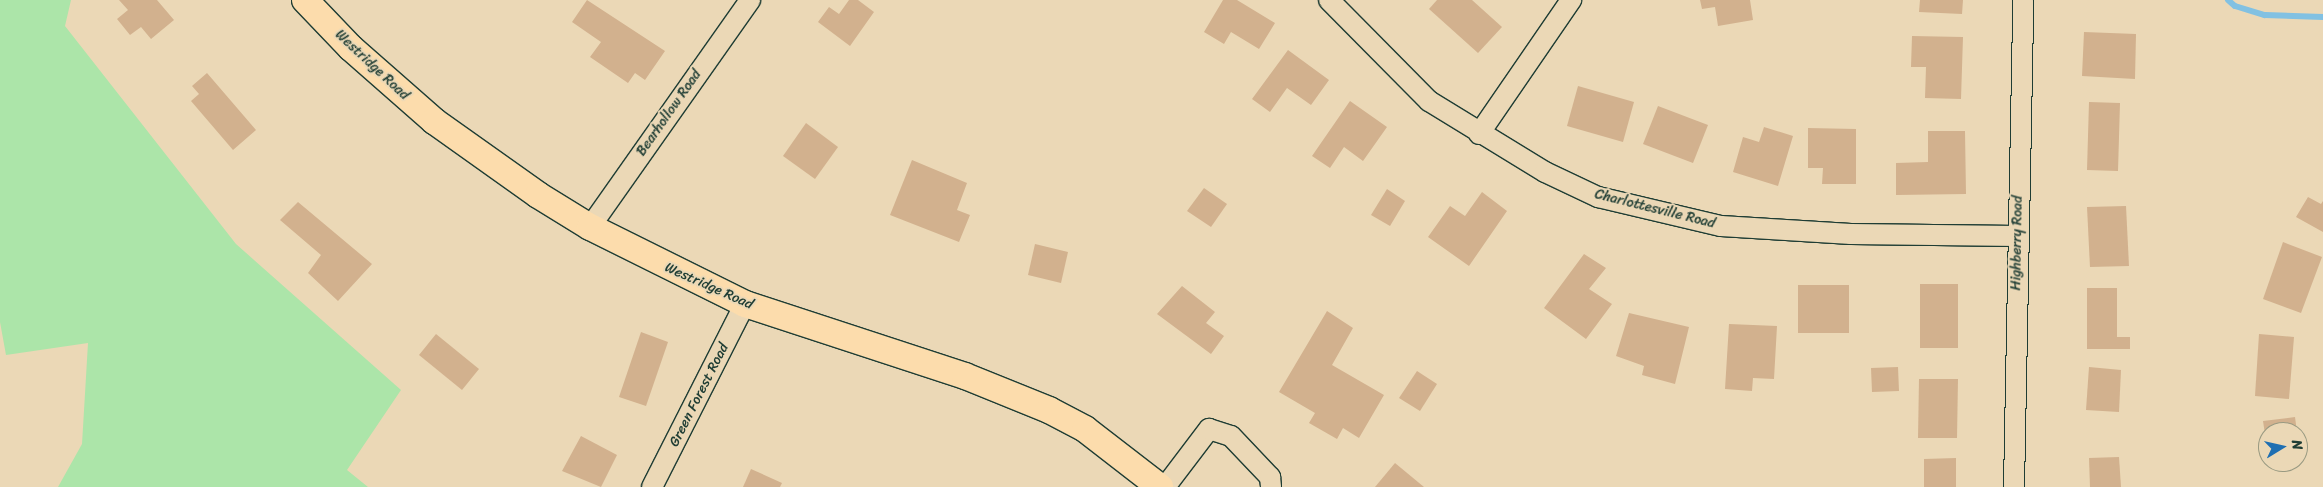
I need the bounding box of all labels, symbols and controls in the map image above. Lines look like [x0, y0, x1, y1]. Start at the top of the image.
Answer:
street label: Westridge Road [332, 26, 412, 104]
street label: Bearhollow Road [633, 67, 705, 159]
street label: Charlottesville Road [1593, 186, 1717, 232]
street label: Highberry Road [2008, 195, 2026, 291]
street label: Westridge Road [662, 259, 756, 313]
street label: Green Forest Road [666, 341, 732, 449]
north arrow [2258, 422, 2308, 472]
text: N [2284, 438, 2310, 451]

